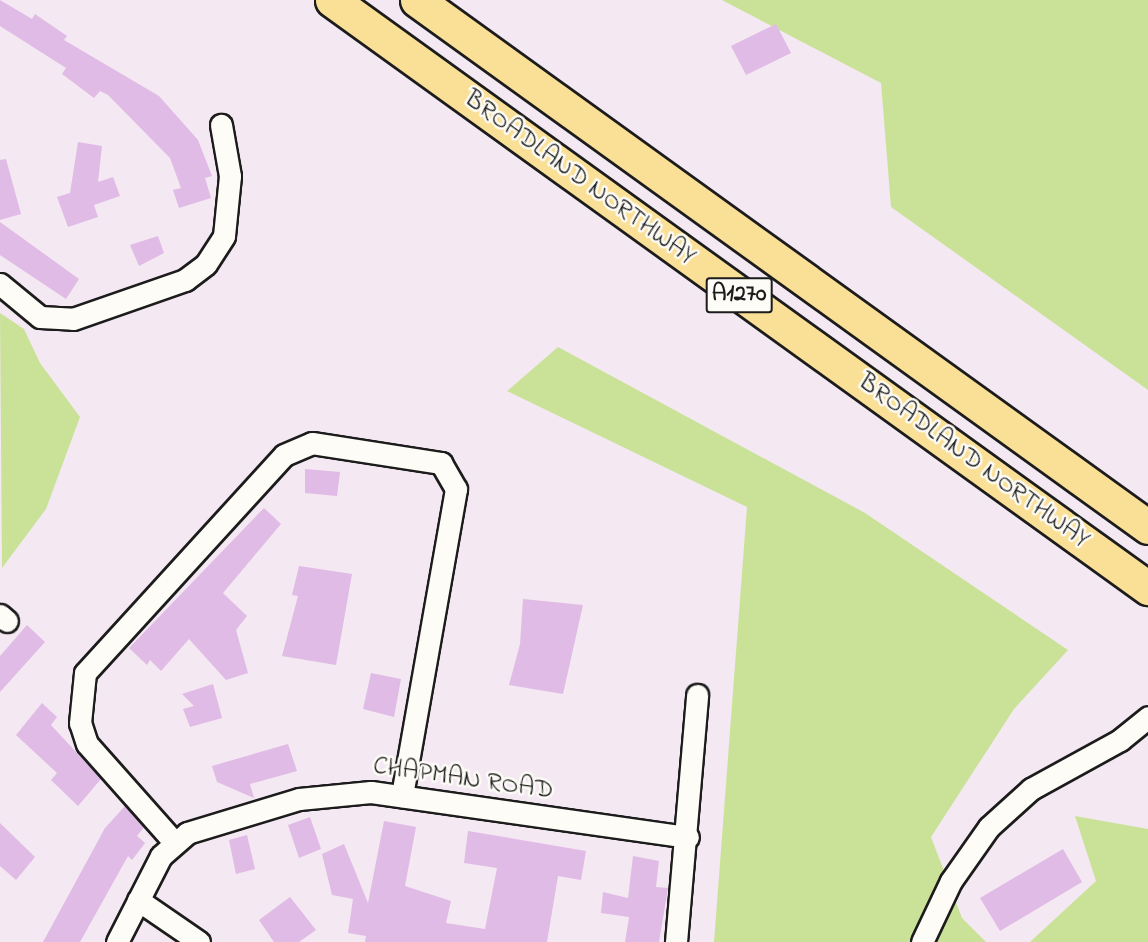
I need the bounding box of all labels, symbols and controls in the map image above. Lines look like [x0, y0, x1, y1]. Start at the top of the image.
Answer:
street label: BROADLAND NORTHWAY [457, 84, 701, 274]
road number: A1270 [704, 274, 774, 316]
street label: BROADLAND NORTHWAY [851, 367, 1095, 557]
street label: CHAPMAN ROAD [371, 752, 555, 808]

